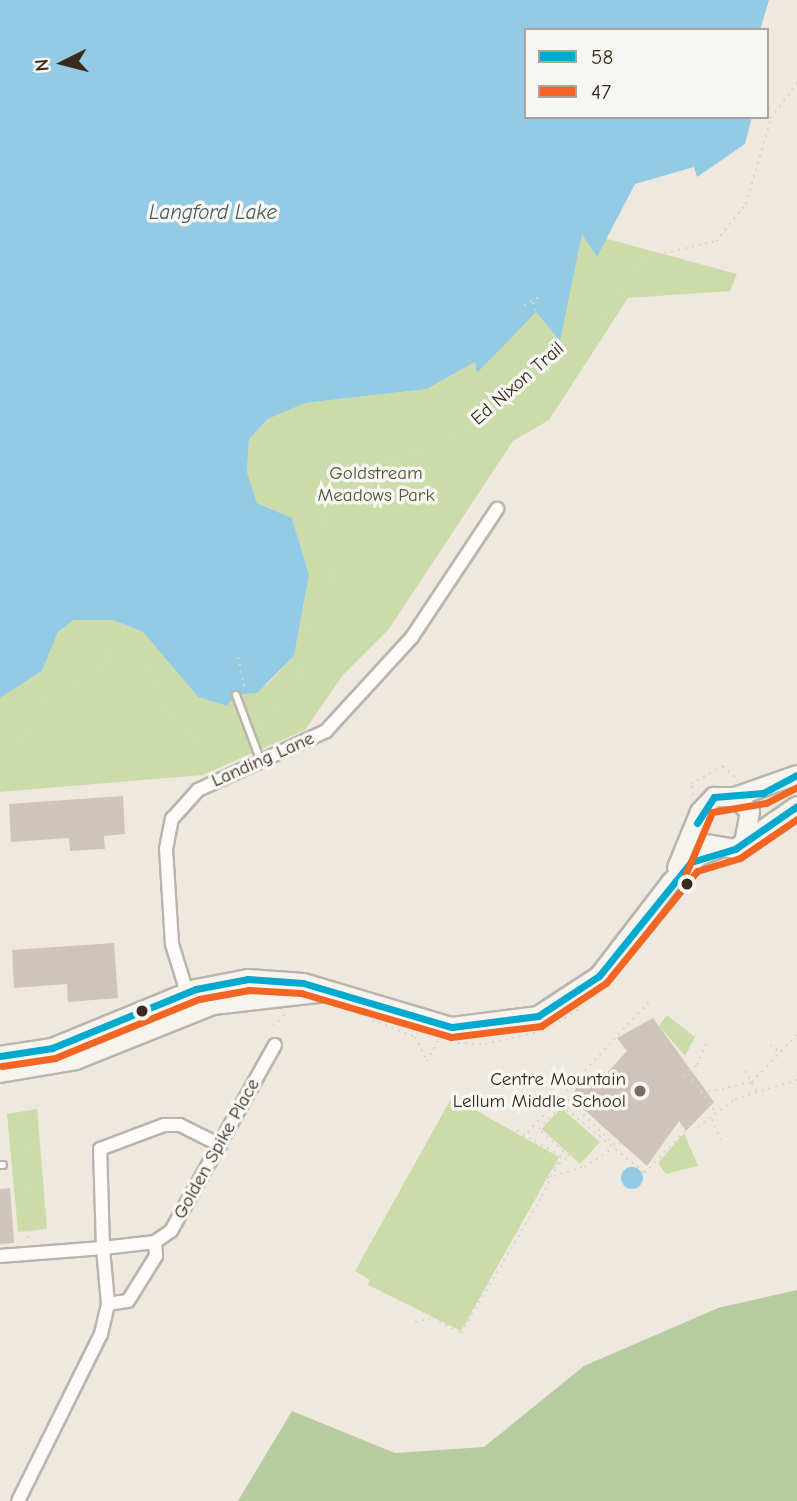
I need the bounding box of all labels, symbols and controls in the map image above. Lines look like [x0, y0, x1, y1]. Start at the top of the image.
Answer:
north arrow [28, 28, 98, 98]
legend [524, 28, 769, 119]
text: 58 [591, 45, 613, 69]
text: N [31, 58, 54, 73]
text: 47 [591, 80, 611, 104]
water label: Langford Lake [149, 199, 277, 225]
street label: Ed Nixon Trail [467, 337, 569, 431]
park label: Goldstream Meadows Park [317, 463, 435, 507]
street label: Landing Lane [208, 727, 318, 793]
unlabelled marker [680, 877, 694, 891]
unlabelled marker [135, 1004, 149, 1018]
place label: Centre Mountain Lellum Middle School [453, 1069, 626, 1113]
street label: Golden Spike Place [169, 1075, 265, 1223]
marker: Centre Mountain Lellum Middle School [632, 1083, 648, 1099]

